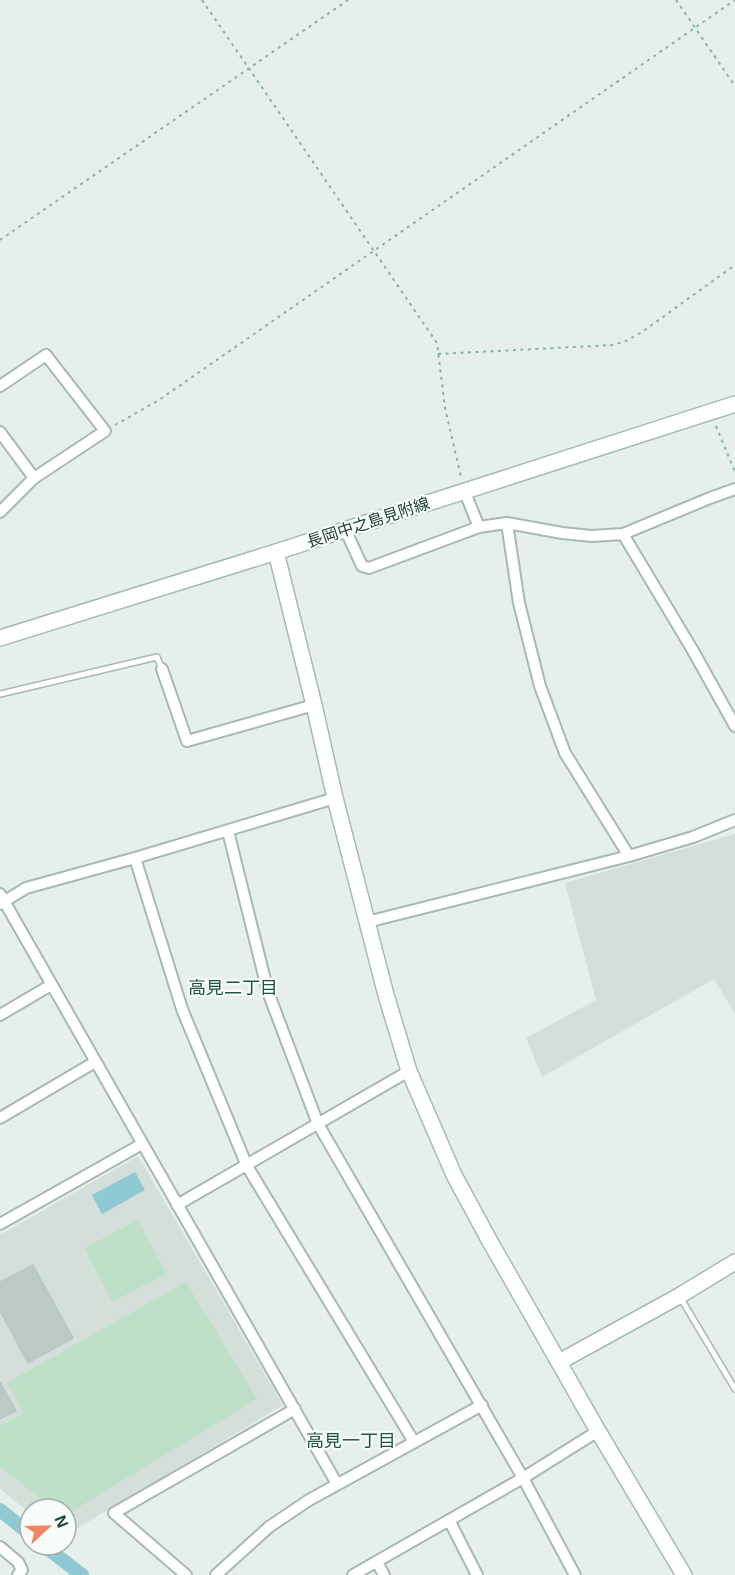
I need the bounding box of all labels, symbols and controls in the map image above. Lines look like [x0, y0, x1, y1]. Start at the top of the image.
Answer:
street label: 長岡中之島見附線 [305, 495, 432, 550]
district label: 高見二丁目 [188, 978, 278, 998]
district label: 高見一丁目 [306, 1431, 396, 1451]
north arrow [18, 1497, 78, 1557]
text: N [51, 1513, 71, 1530]

